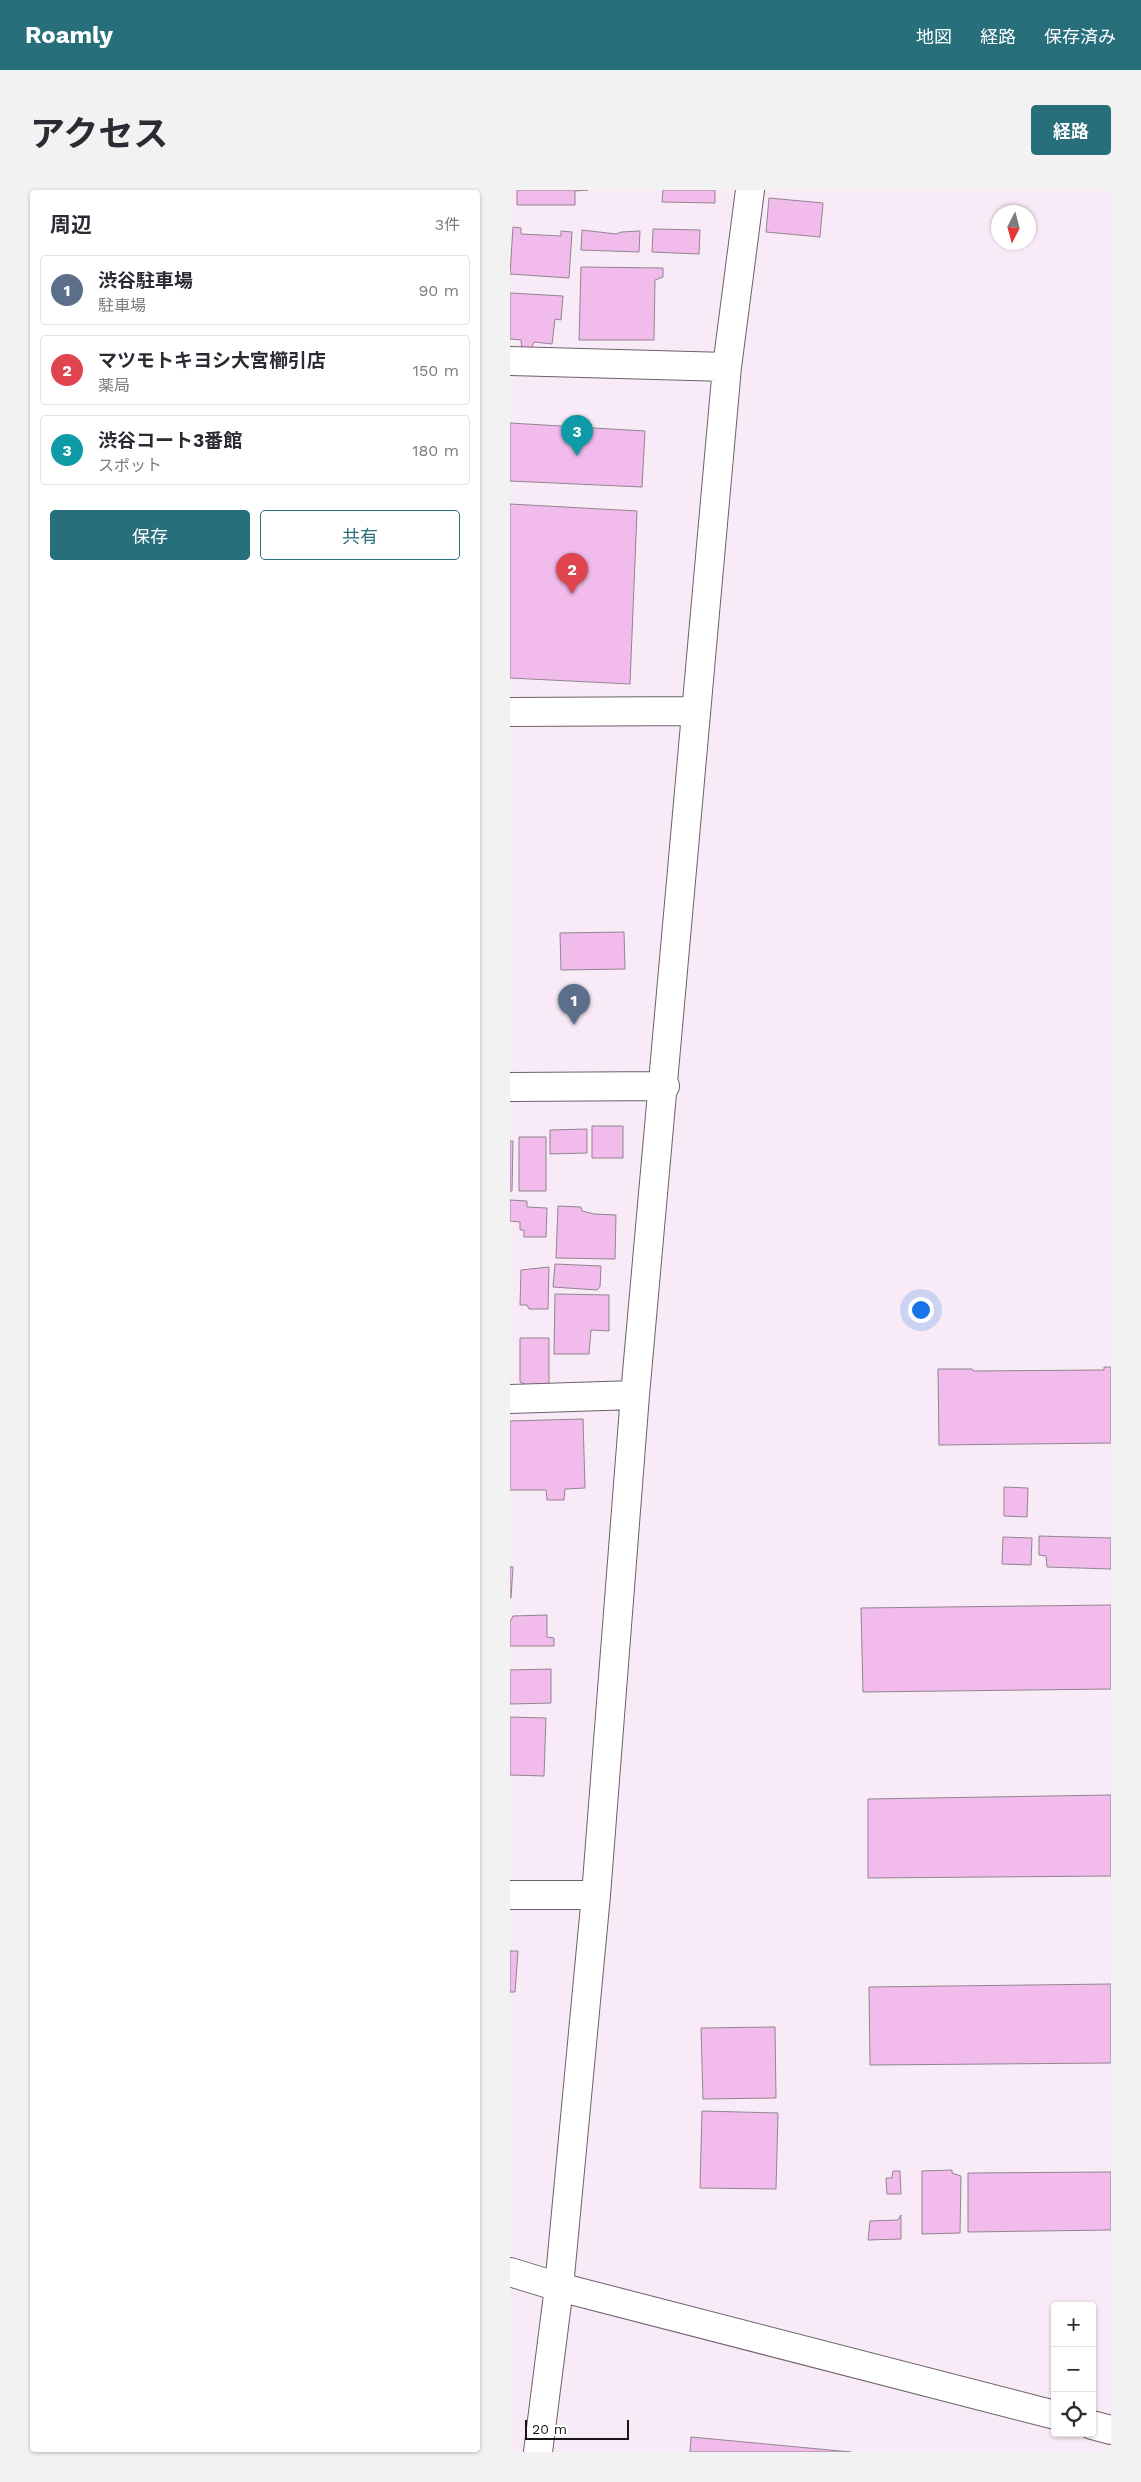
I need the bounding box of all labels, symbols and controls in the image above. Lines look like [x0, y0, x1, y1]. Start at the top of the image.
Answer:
text: Roamly [25, 21, 113, 49]
text: 地図 [916, 26, 952, 47]
text: 経路 [980, 26, 1016, 47]
text: 保存済み [1044, 26, 1116, 47]
button: 経路 [1031, 105, 1111, 155]
text: アクセス [30, 113, 168, 155]
north arrow [991, 205, 1036, 250]
text: 周辺 [50, 212, 92, 237]
text: 3件 [435, 215, 460, 234]
text: 渋谷駐車場 [98, 269, 193, 292]
text: 1 [64, 281, 70, 300]
text: 90 m [418, 281, 459, 300]
text: 駐車場 [98, 296, 146, 315]
text: マツモトキヨシ大宮櫛引店 [98, 349, 326, 372]
text: 2 [62, 361, 72, 380]
text: 150 m [413, 361, 459, 380]
text: 薬局 [98, 376, 130, 395]
pin: 3 [561, 415, 593, 456]
text: 渋谷コート3番館 [98, 429, 242, 452]
text: 3 [62, 441, 72, 460]
text: 180 m [412, 441, 459, 460]
text: スポット [98, 456, 162, 475]
button: 保存 [50, 510, 250, 560]
button: 共有 [260, 510, 460, 560]
pin: 2 [556, 553, 588, 594]
pin: 1 [558, 984, 590, 1025]
your location [908, 1297, 934, 1323]
map controls [1051, 2302, 1096, 2437]
button: + [1051, 2302, 1096, 2347]
button: − [1051, 2347, 1096, 2392]
button: locate [1051, 2392, 1096, 2437]
scale bar [525, 2417, 629, 2440]
text: 20 m [532, 2421, 567, 2437]

